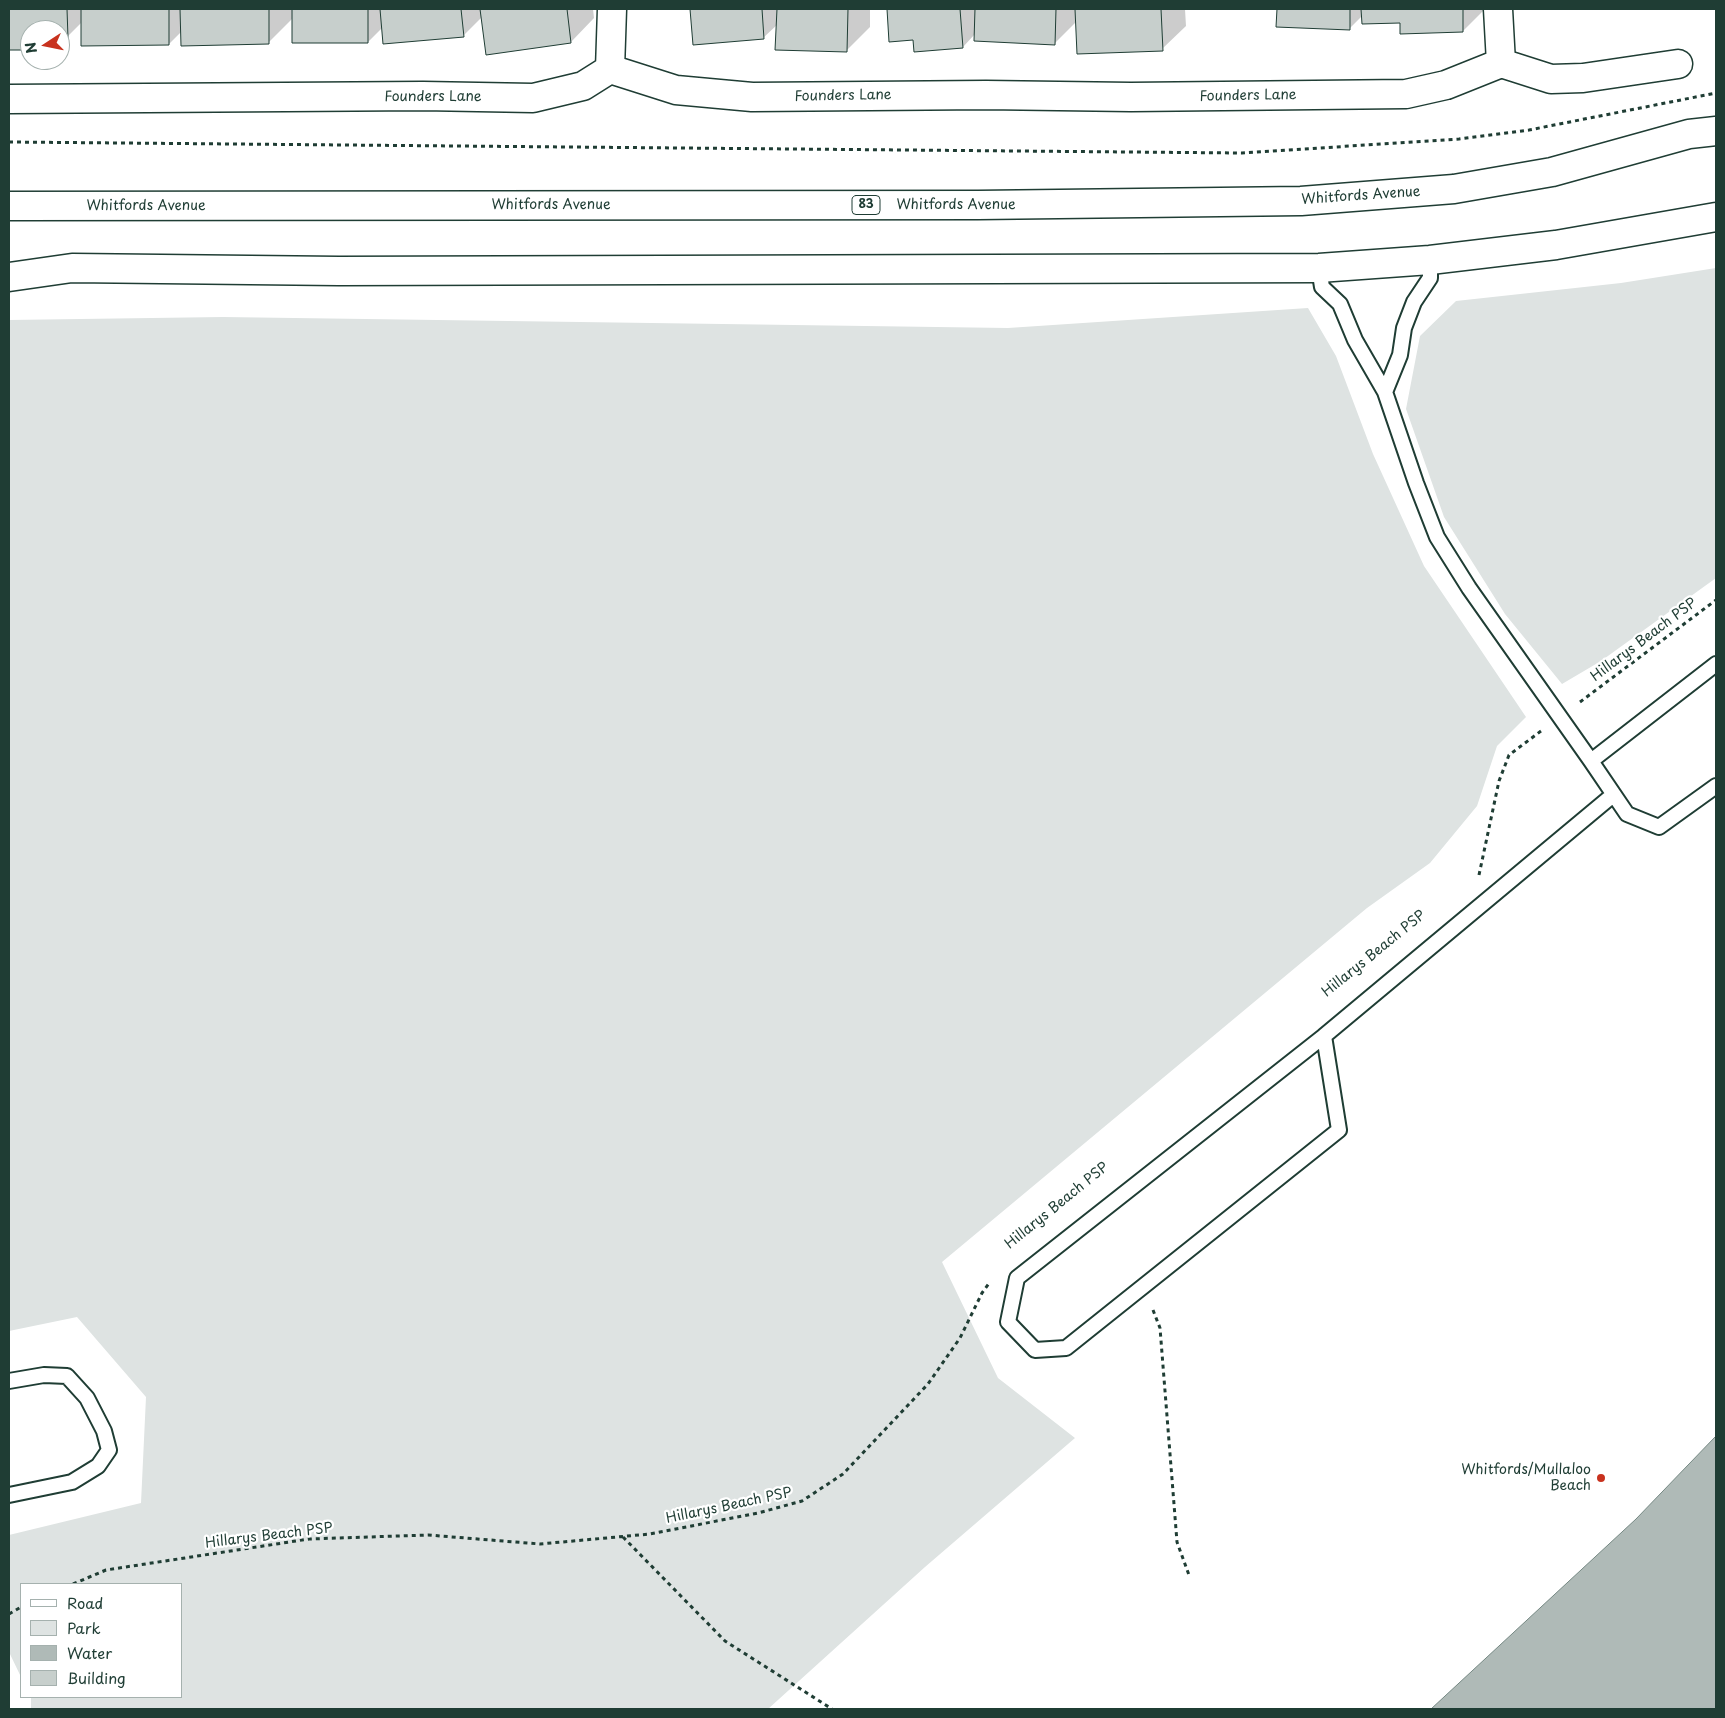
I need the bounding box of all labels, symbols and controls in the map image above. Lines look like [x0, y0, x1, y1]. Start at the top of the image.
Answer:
north arrow [20, 20, 70, 70]
text: N [19, 40, 42, 55]
street label: Founders Lane [794, 87, 892, 105]
street label: Founders Lane [1199, 87, 1297, 105]
street label: Founders Lane [384, 89, 482, 105]
street label: Whitfords Avenue [1301, 183, 1421, 209]
road number: 83 [852, 196, 880, 214]
street label: Whitfords Avenue [491, 197, 611, 213]
street label: Whitfords Avenue [896, 197, 1016, 213]
street label: Whitfords Avenue [86, 198, 206, 214]
street label: Hillarys Beach PSP [1588, 595, 1700, 685]
street label: Hillarys Beach PSP [1319, 907, 1429, 1001]
street label: Hillarys Beach PSP [1002, 1159, 1112, 1253]
place label: Whitfords/Mullaloo Beach [1461, 1462, 1591, 1494]
marker: Whitfords/Mullaloo Beach [1595, 1472, 1607, 1484]
street label: Hillarys Beach PSP [664, 1484, 794, 1528]
street label: Hillarys Beach PSP [204, 1520, 334, 1552]
legend [20, 1583, 182, 1698]
text: Road [67, 1591, 103, 1614]
text: Park [67, 1616, 101, 1639]
text: Water [67, 1641, 112, 1664]
text: Building [67, 1666, 126, 1689]

